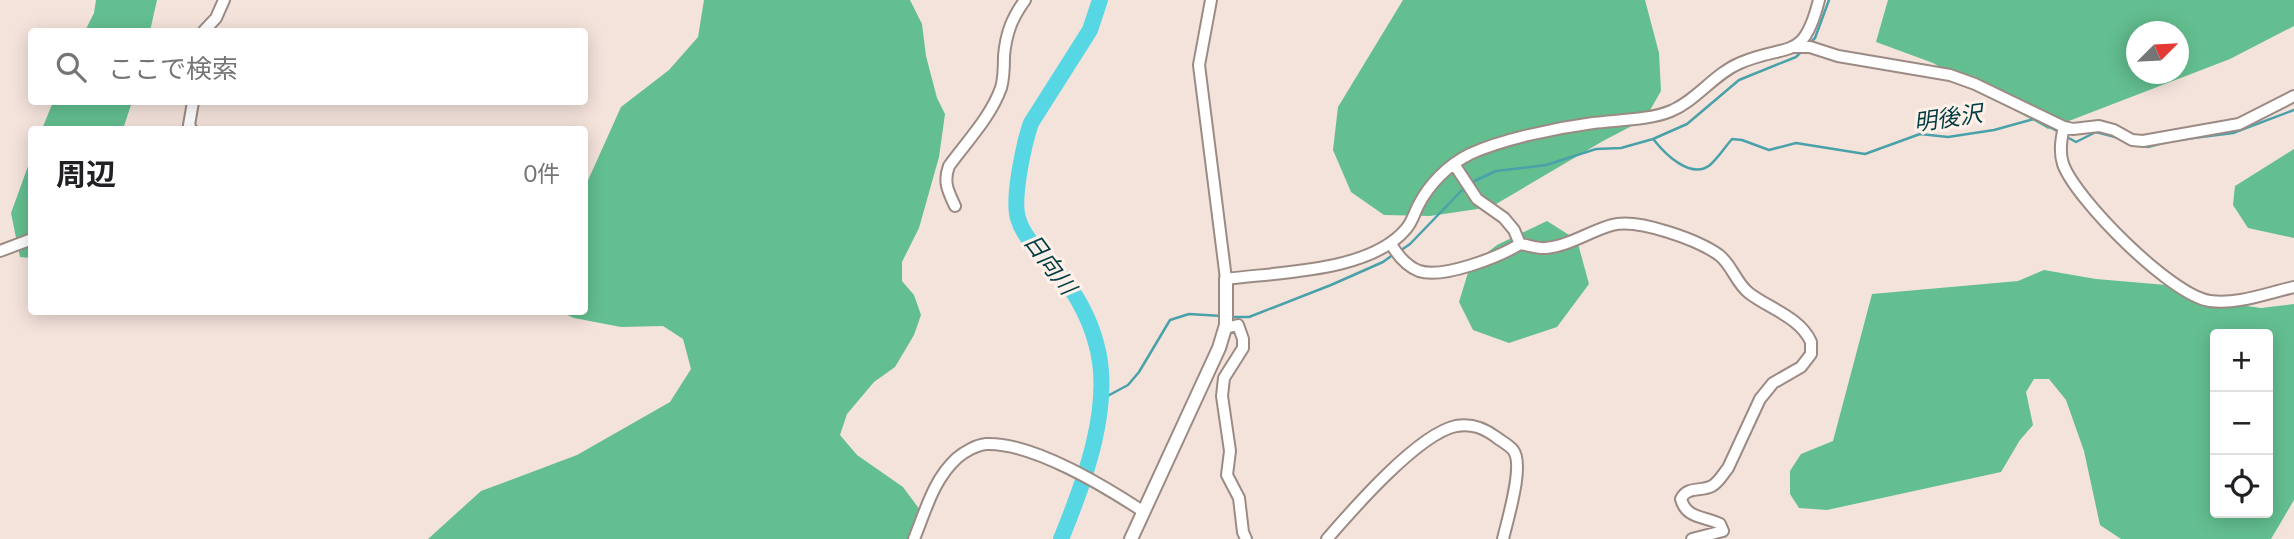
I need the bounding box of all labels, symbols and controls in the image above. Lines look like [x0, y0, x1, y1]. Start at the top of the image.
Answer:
north arrow [2126, 21, 2189, 84]
search box [28, 28, 588, 105]
icon: search [52, 48, 90, 86]
text: ここで検索 [108, 52, 238, 84]
water label: 明後沢 [1912, 98, 1987, 136]
text: 周辺 [56, 155, 116, 191]
text: 0件 [524, 159, 560, 187]
water label: 日向川 [1019, 227, 1085, 302]
map controls [2210, 329, 2273, 518]
button: + [2210, 329, 2273, 392]
button: − [2210, 392, 2273, 455]
button: locate [2210, 455, 2273, 518]

